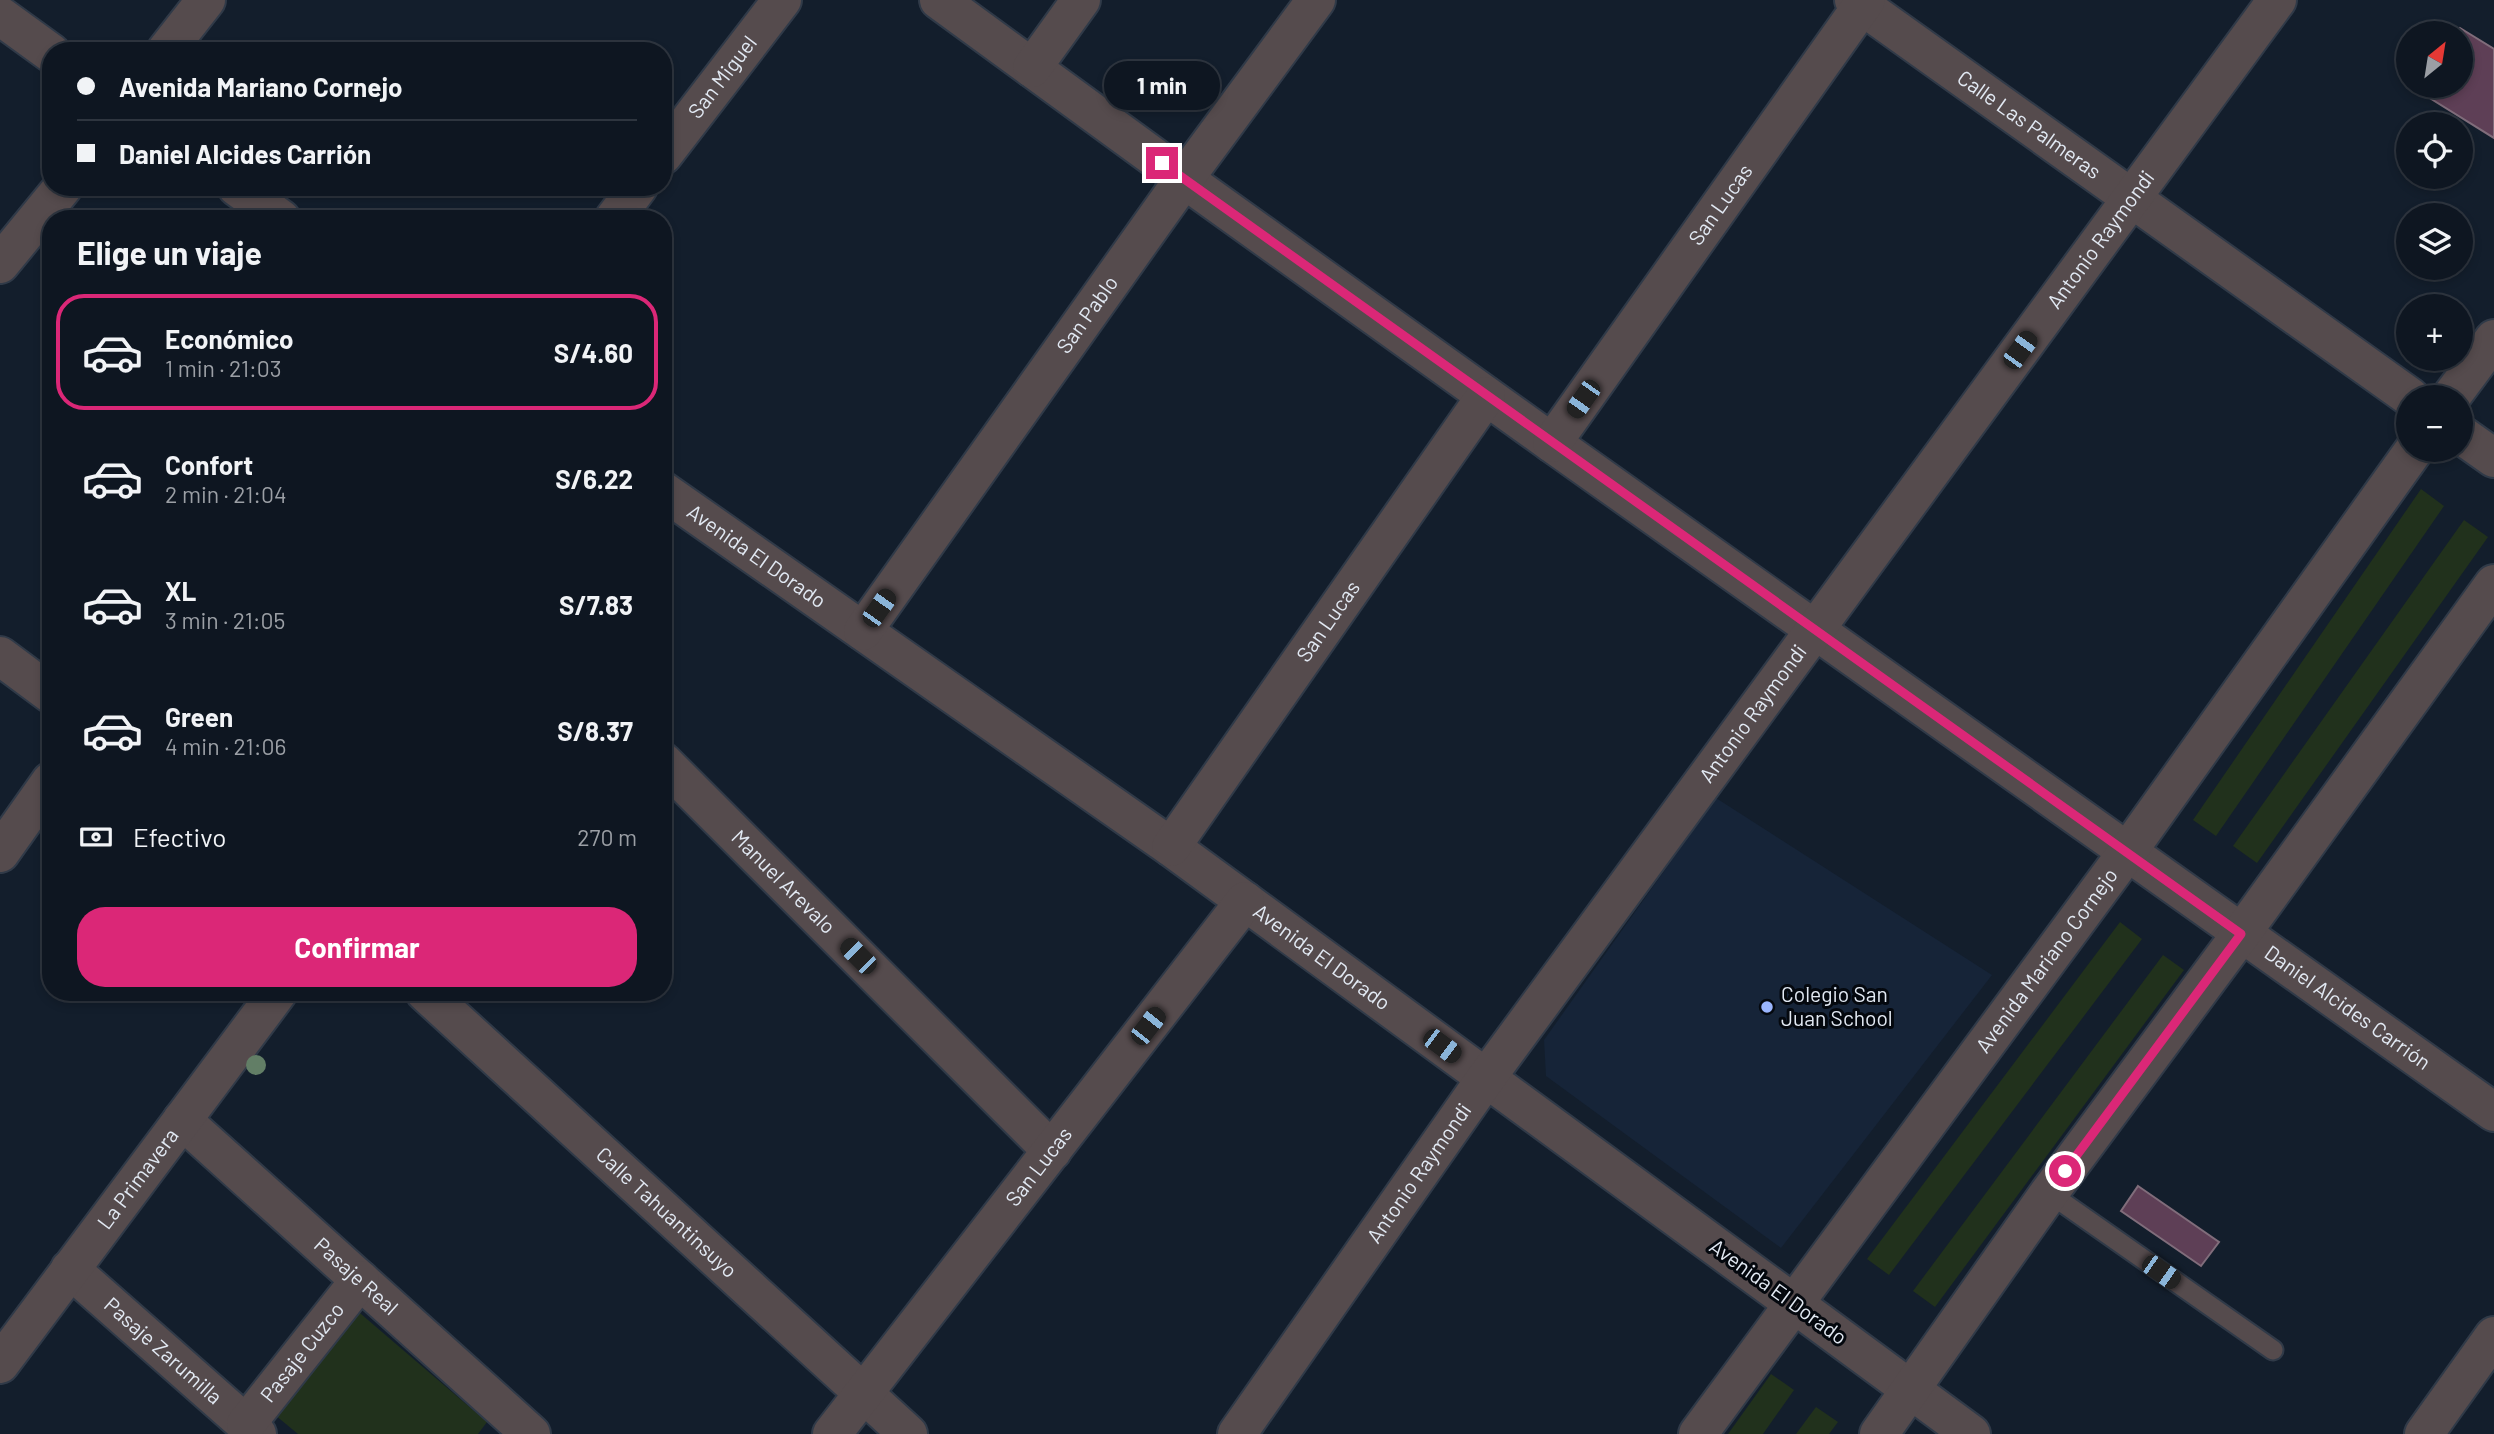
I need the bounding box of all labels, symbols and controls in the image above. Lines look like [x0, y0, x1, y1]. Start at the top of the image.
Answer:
north arrow [2396, 21, 2473, 98]
map controls [2396, 21, 2473, 462]
street label: San Miguel [682, 30, 761, 123]
callout: 1 min [1104, 61, 1220, 110]
street label: Calle Las Palmeras [1953, 64, 2106, 183]
text: Avenida Mariano Cornejo [119, 71, 403, 102]
text: 1 min [1137, 71, 1187, 99]
button: locate [2396, 112, 2473, 189]
text: Daniel Alcides Carrión [119, 138, 371, 169]
route end [1146, 147, 1178, 179]
street label: San Lucas [1682, 159, 1757, 249]
street label: Antonio Raymondi [2041, 165, 2159, 313]
button: layers [2396, 203, 2473, 280]
text: Elige un viaje [77, 233, 262, 271]
street label: San Pablo [1050, 270, 1123, 357]
button: + [2396, 294, 2473, 371]
icon: car [81, 321, 144, 384]
text: Económico [165, 323, 294, 354]
car [2000, 327, 2041, 373]
text: S/4.60 [554, 337, 633, 368]
text: 1 min · 21:03 [165, 354, 282, 382]
car [1563, 376, 1604, 422]
button: − [2396, 385, 2473, 462]
icon: car [81, 447, 144, 510]
text: Confort [165, 449, 253, 480]
text: S/6.22 [555, 463, 633, 494]
text: 2 min · 21:04 [165, 480, 287, 508]
street label: Avenida El Dorado [683, 498, 831, 612]
icon: car [81, 573, 144, 636]
text: XL [165, 575, 196, 606]
street label: San Lucas [1290, 575, 1364, 666]
car [859, 585, 900, 631]
text: S/7.83 [559, 589, 633, 620]
text: 3 min · 21:05 [165, 606, 285, 634]
street label: Antonio Raymondi [1693, 639, 1811, 787]
icon: car [81, 699, 144, 762]
text: Green [165, 701, 233, 732]
text: S/8.37 [557, 715, 633, 746]
text: 4 min · 21:06 [165, 732, 286, 760]
icon: cash [77, 818, 115, 856]
text: Efectivo [133, 821, 226, 852]
text: 270 m [577, 823, 637, 851]
street label: Manuel Arevalo [727, 824, 841, 938]
street label: Avenida Mariano Cornejo [1969, 863, 2122, 1057]
street label: Avenida El Dorado [1249, 898, 1396, 1015]
button: Confirmar [77, 907, 637, 987]
car [836, 934, 881, 978]
street label: Daniel Alcides Carrión [2260, 939, 2436, 1074]
place label: Colegio San Juan School [1781, 981, 1893, 1030]
marker: Colegio San Juan School [1759, 999, 1775, 1015]
car [1127, 1003, 1170, 1049]
car [1419, 1025, 1466, 1067]
street label: Antonio Raymondi [1360, 1098, 1476, 1247]
street label: San Lucas [999, 1121, 1076, 1211]
street label: La Primavera [91, 1123, 183, 1233]
street label: Calle Tahuantinsuyo [592, 1141, 743, 1282]
route start [2049, 1155, 2081, 1187]
street label: Pasaje Real [310, 1231, 404, 1319]
street label: Avenida El Dorado [1705, 1233, 1852, 1349]
car [2138, 1251, 2185, 1293]
street label: Pasaje Zarumilla [100, 1291, 228, 1409]
street label: Pasaje Cuzco [254, 1297, 348, 1407]

